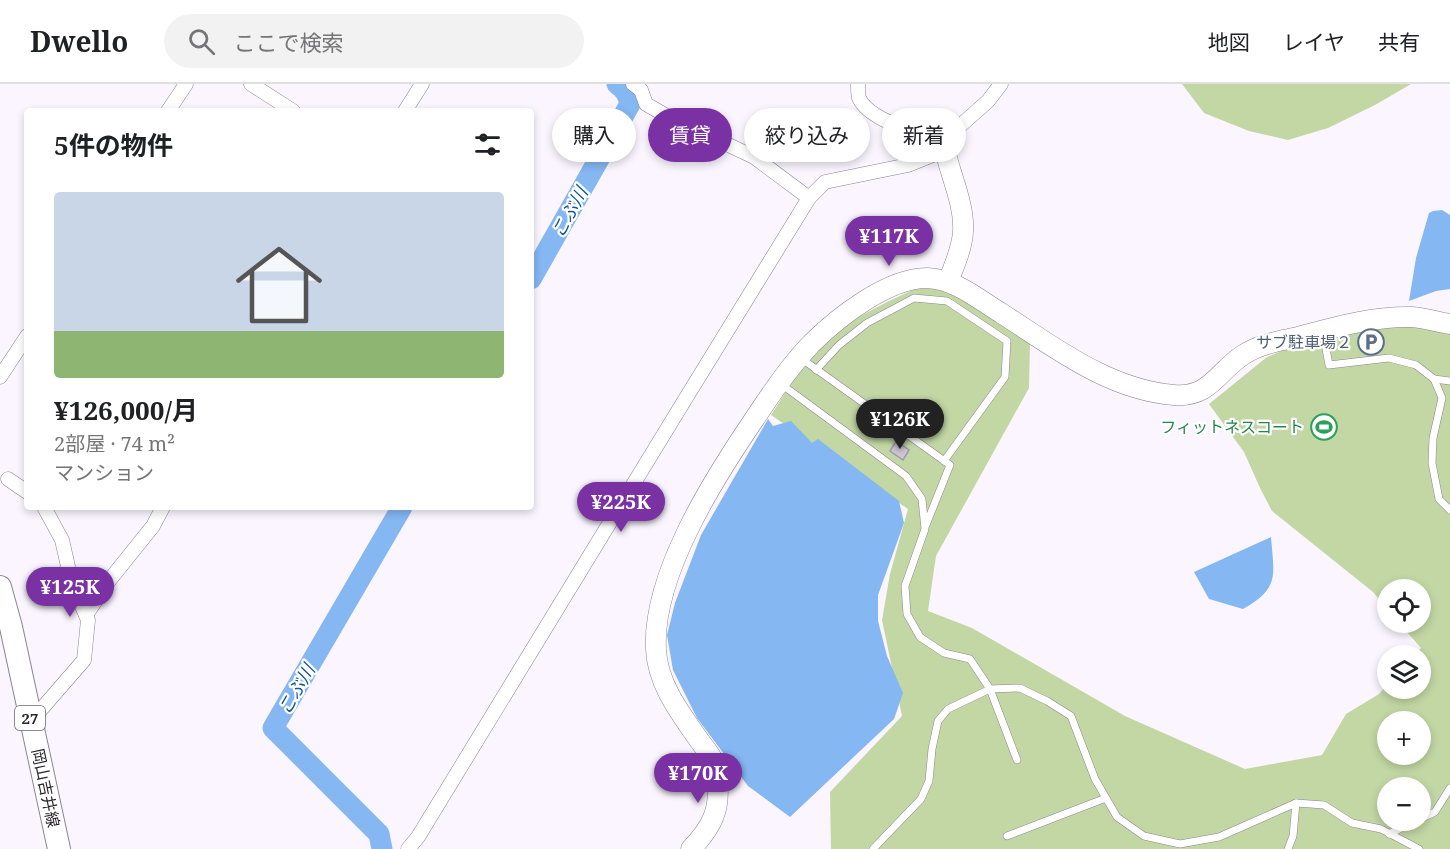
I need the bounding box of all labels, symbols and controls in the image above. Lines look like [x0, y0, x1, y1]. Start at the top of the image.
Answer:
search box [164, 14, 584, 68]
text: Dwello [30, 22, 128, 60]
icon: search [185, 25, 218, 58]
text: ここで検索 [233, 27, 343, 57]
text: 地図 [1208, 28, 1250, 56]
text: レイヤ [1283, 28, 1345, 56]
text: 共有 [1378, 28, 1420, 56]
chip: 購入 [552, 108, 636, 162]
chip: 賃貸 [648, 108, 732, 162]
chip: 絞り込み [744, 108, 870, 162]
chip: 新着 [882, 108, 966, 162]
text: 5件の物件 [54, 127, 173, 163]
icon: filters [471, 128, 504, 161]
water label: こぶ川 [545, 181, 594, 241]
pin: ¥117K [847, 216, 931, 267]
text: ¥117K [859, 222, 919, 249]
icon: home [225, 231, 333, 339]
parking icon: サブ駐車場２ [1356, 327, 1386, 357]
place label: サブ駐車場２ [1256, 331, 1352, 353]
text: ¥126,000/月 [54, 392, 198, 428]
pin: ¥126K [858, 399, 942, 450]
text: ¥126K [870, 405, 930, 432]
sports icon: フィットネスコート [1309, 412, 1339, 442]
place label: フィットネスコート [1160, 416, 1304, 438]
text: 2部屋 · 74 m² [54, 430, 175, 457]
text: マンション [54, 459, 154, 486]
pin: ¥225K [579, 482, 663, 533]
text: ¥225K [591, 488, 651, 515]
pin: ¥125K [28, 567, 112, 618]
text: ¥125K [40, 573, 100, 600]
map controls [1377, 579, 1431, 831]
button: locate [1377, 579, 1431, 633]
button: layers [1377, 645, 1431, 699]
water label: こぶ川 [272, 658, 321, 718]
road number: 27 [15, 706, 45, 730]
button: + [1377, 711, 1431, 765]
street label: 岡山吉井線 [27, 747, 65, 829]
pin: ¥170K [656, 753, 740, 804]
text: ¥170K [668, 759, 728, 786]
button: − [1377, 777, 1431, 831]

